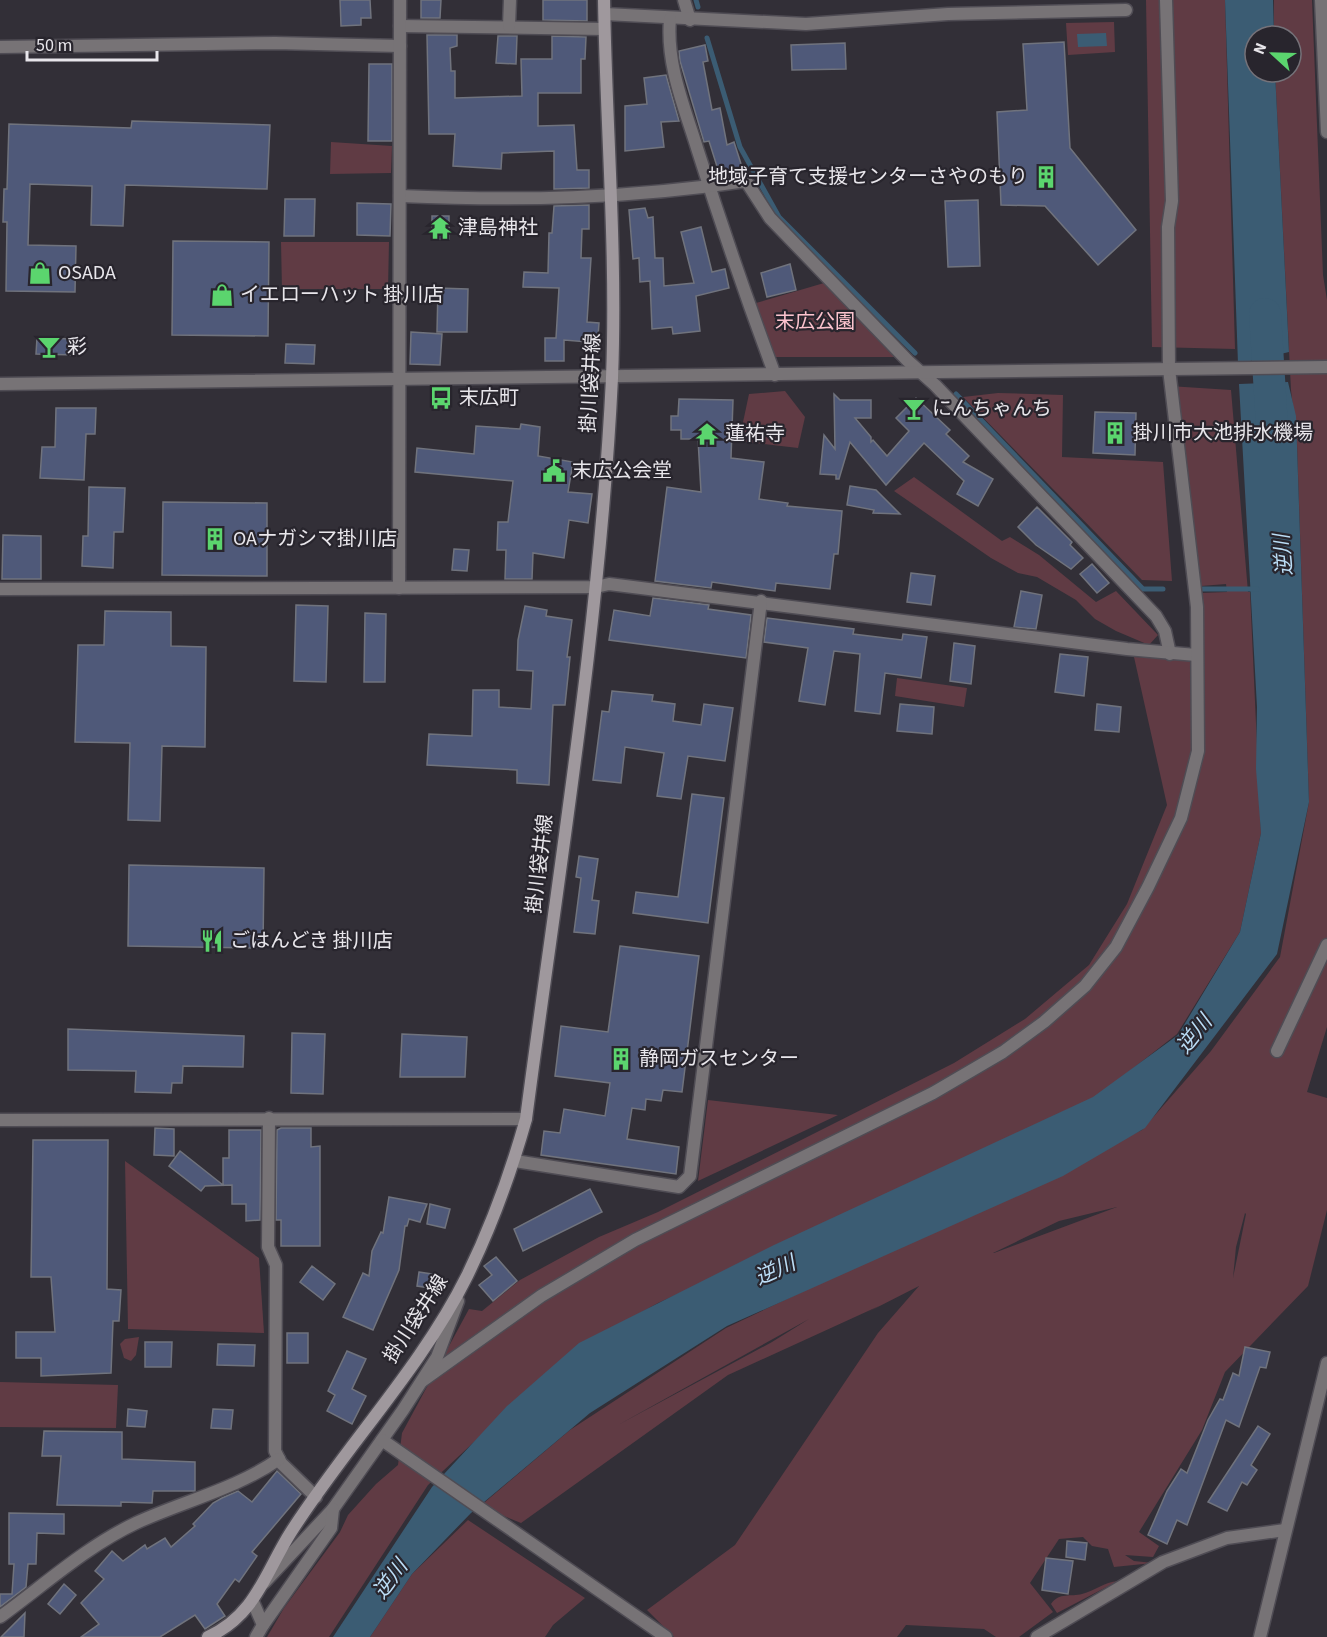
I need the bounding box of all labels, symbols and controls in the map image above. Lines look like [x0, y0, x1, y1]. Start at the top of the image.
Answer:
scale bar [27, 24, 158, 62]
north arrow [1243, 24, 1303, 84]
text: 50 m [36, 33, 72, 58]
text: N [1248, 40, 1272, 58]
place label: 地域子育て支援センターさやのもり [708, 163, 1028, 191]
building icon: 地域子育て支援センターさやのもり [1033, 164, 1059, 190]
place label: 津島神社 [458, 214, 538, 242]
temple icon: 津島神社 [427, 215, 453, 241]
place label: OSADA [58, 259, 116, 287]
shop icon: OSADA [27, 260, 53, 286]
place label: イエローハット 掛川店 [240, 281, 443, 309]
shop icon: イエローハット 掛川店 [209, 282, 235, 308]
park label: 末広公園 [775, 308, 855, 336]
street label: 掛川袋井線 [574, 332, 608, 434]
place label: 彩 [67, 333, 87, 361]
bar icon: 彩 [36, 334, 62, 360]
place label: 末広町 [459, 384, 519, 412]
bus stop icon: 末広町 [428, 385, 454, 411]
place label: にんちゃんち [932, 395, 1052, 423]
bar icon: にんちゃんち [901, 396, 927, 422]
place label: 掛川市大池排水機場 [1133, 419, 1313, 447]
place label: 蓮祐寺 [725, 420, 785, 448]
building icon: 掛川市大池排水機場 [1102, 420, 1128, 446]
temple icon: 蓮祐寺 [694, 421, 720, 447]
place label: 末広公会堂 [572, 457, 672, 485]
public building icon: 末広公会堂 [541, 458, 567, 484]
place label: OAナガシマ掛川店 [233, 525, 397, 553]
building icon: OAナガシマ掛川店 [202, 526, 228, 552]
water label: 逆川 [1266, 531, 1300, 577]
street label: 掛川袋井線 [520, 813, 560, 915]
place label: ごはんどき 掛川店 [230, 927, 393, 955]
restaurant icon: ごはんどき 掛川店 [199, 928, 225, 954]
water label: 逆川 [1169, 1007, 1220, 1060]
place label: 静岡ガスセンター [639, 1045, 799, 1073]
building icon: 静岡ガスセンター [608, 1046, 634, 1072]
water label: 逆川 [750, 1247, 802, 1292]
street label: 掛川袋井線 [377, 1269, 455, 1369]
water label: 逆川 [365, 1552, 416, 1605]

